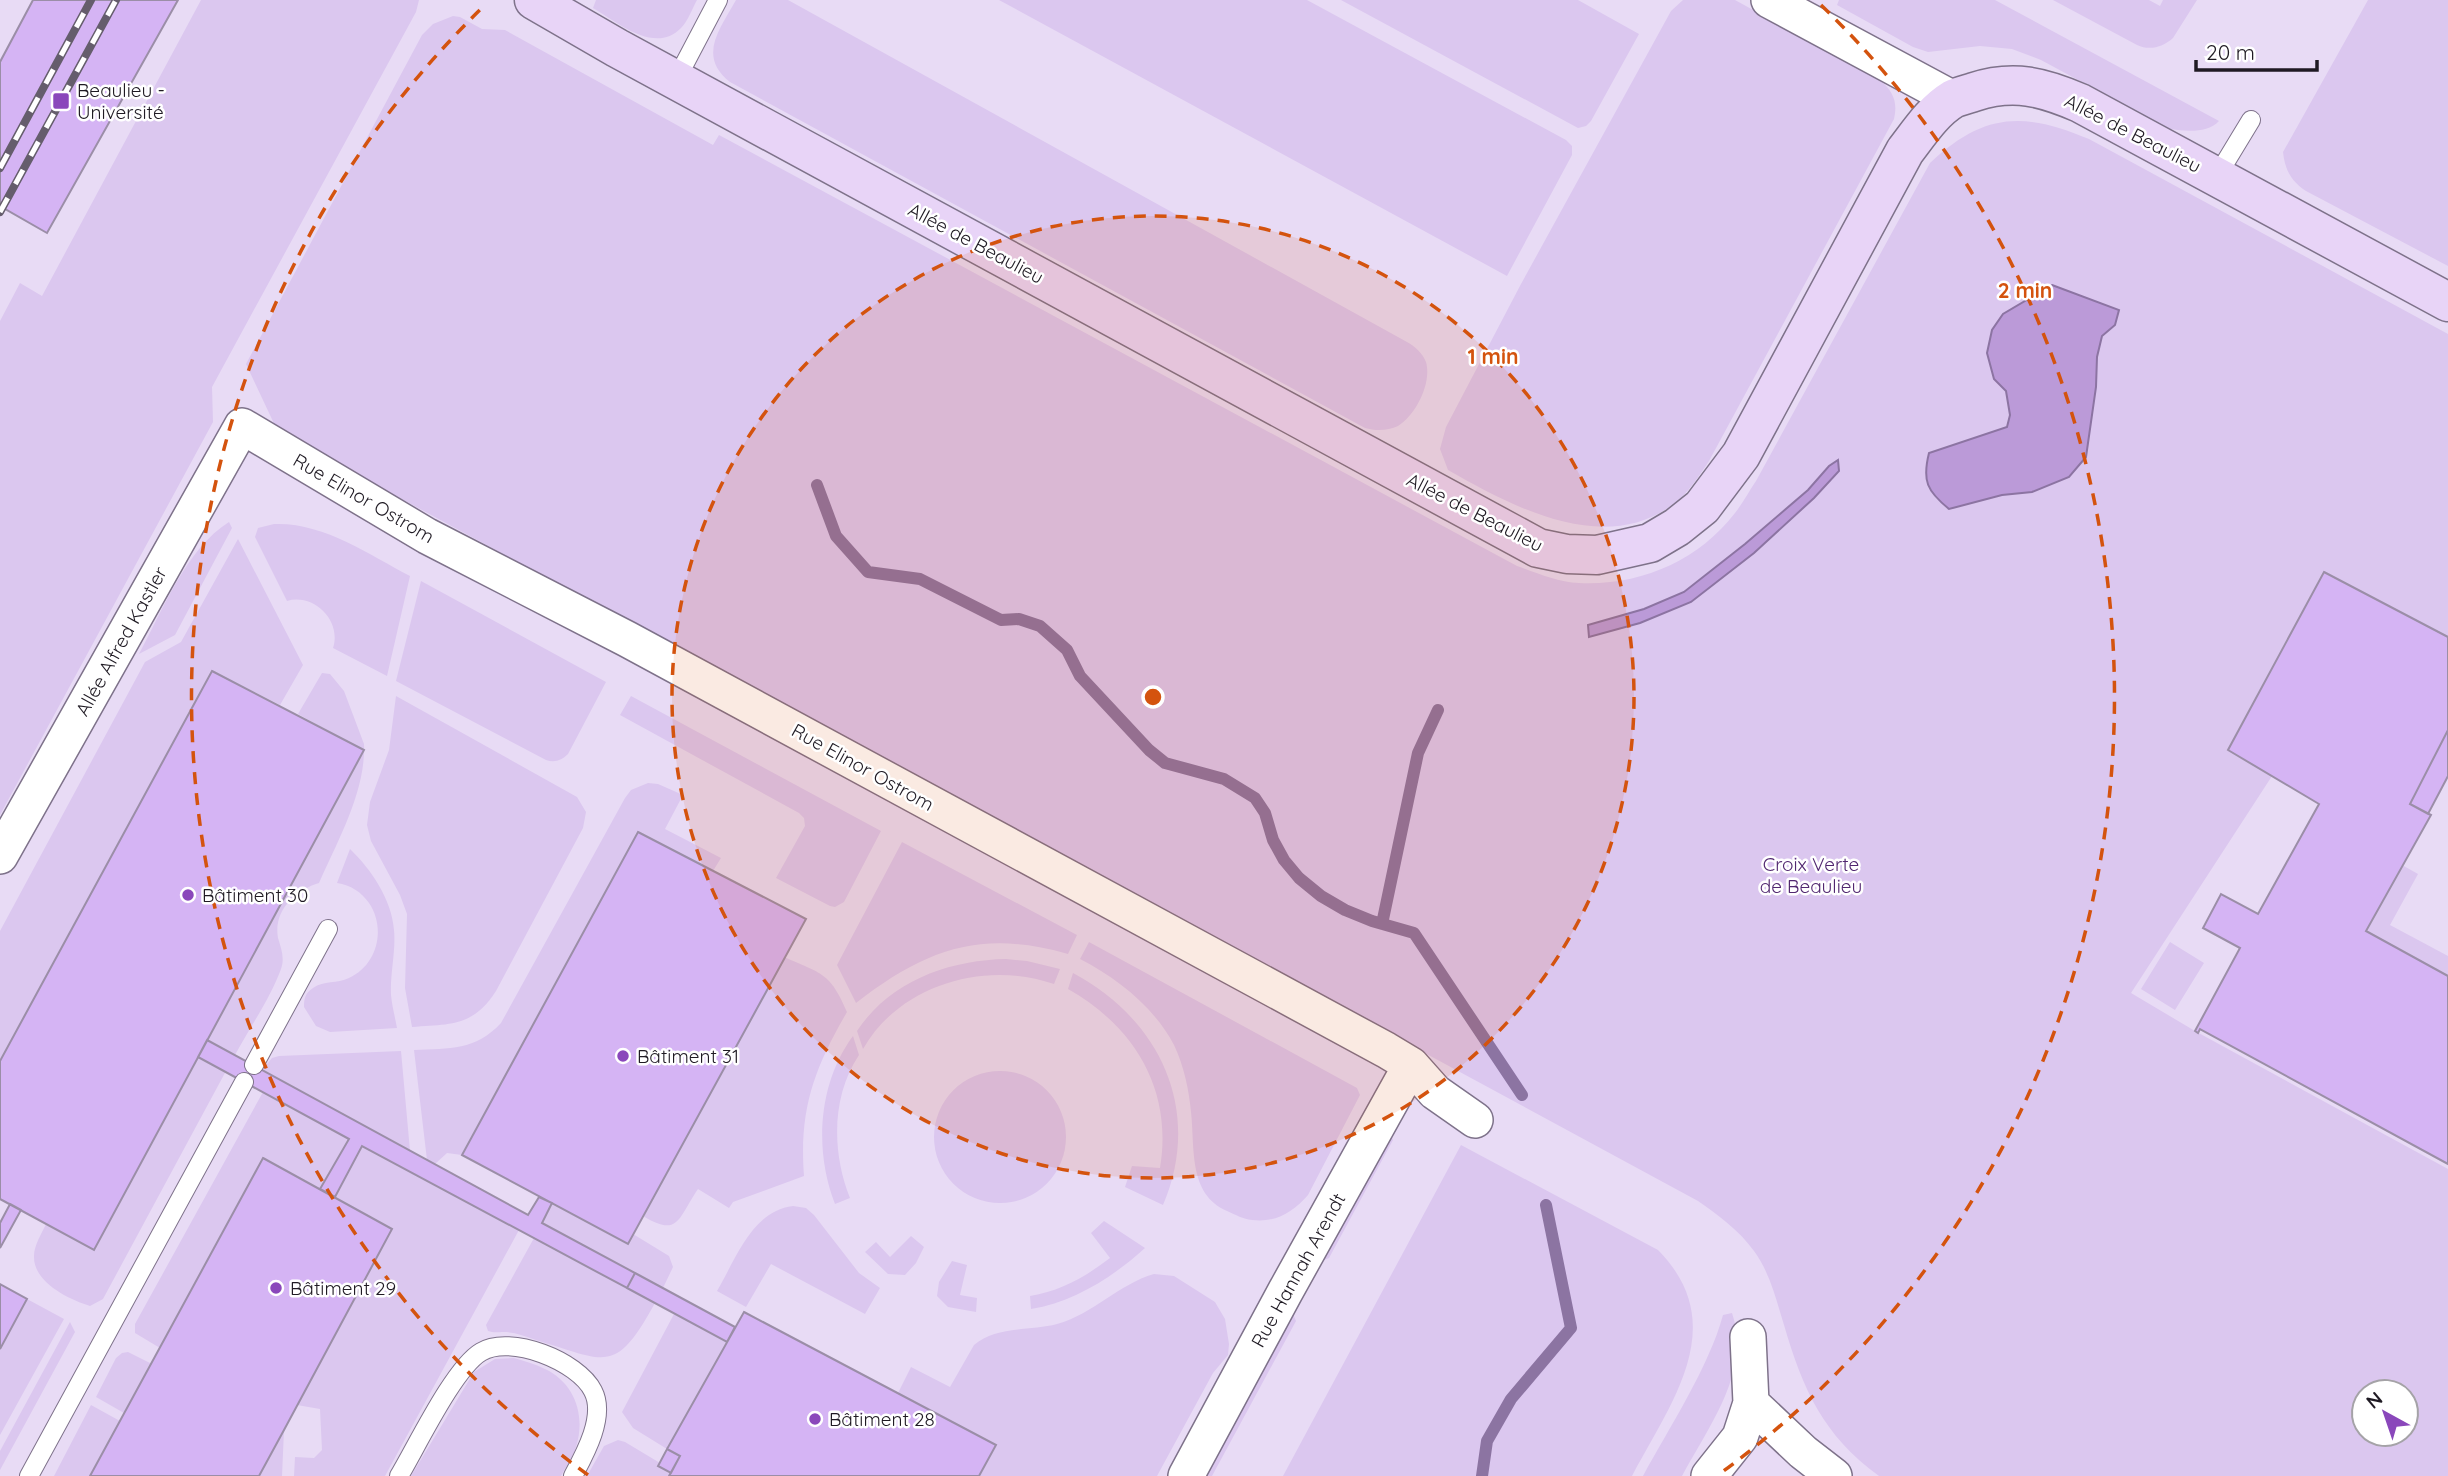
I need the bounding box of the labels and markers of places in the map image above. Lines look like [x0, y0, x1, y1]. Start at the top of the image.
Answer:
place label: Beaulieu - Université [77, 78, 165, 124]
marker: Beaulieu - Université [51, 91, 71, 111]
centre of rings [1141, 685, 1165, 709]
place label: Bâtiment 30 [202, 883, 308, 907]
marker: Bâtiment 30 [180, 887, 196, 903]
place label: Bâtiment 31 [637, 1044, 739, 1068]
marker: Bâtiment 31 [615, 1048, 631, 1064]
place label: Bâtiment 29 [290, 1276, 396, 1300]
marker: Bâtiment 29 [268, 1280, 284, 1296]
place label: Bâtiment 28 [829, 1407, 935, 1431]
marker: Bâtiment 28 [807, 1411, 823, 1427]

